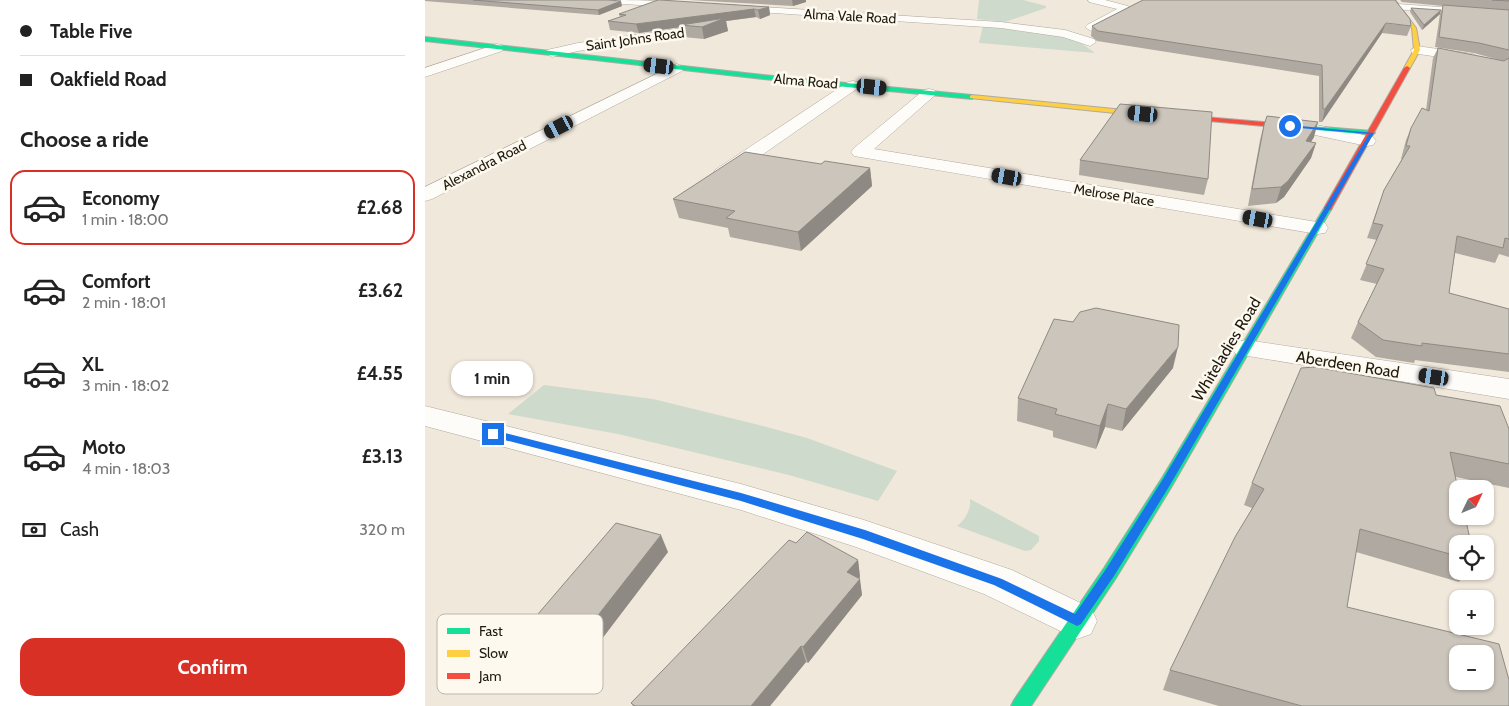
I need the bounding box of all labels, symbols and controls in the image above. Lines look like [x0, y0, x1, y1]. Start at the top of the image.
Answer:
street label: Alma Vale Road [803, 5, 897, 27]
text: Table Five [50, 20, 132, 43]
street label: Saint Johns Road [585, 23, 685, 55]
car [643, 57, 674, 75]
text: Oakfield Road [50, 68, 167, 91]
street label: Alma Road [773, 69, 839, 93]
car [856, 78, 887, 96]
car [1127, 105, 1158, 123]
car [542, 114, 575, 140]
route start [1279, 115, 1301, 137]
text: Choose a ride [20, 126, 149, 153]
street label: Alexandra Road [439, 136, 529, 194]
car [990, 167, 1023, 187]
street label: Melrose Place [1073, 180, 1155, 210]
icon: car [22, 185, 67, 230]
text: Economy [82, 187, 160, 210]
text: £2.68 [357, 196, 403, 219]
car [1241, 209, 1274, 229]
text: 1 min · 18:00 [82, 210, 169, 229]
icon: car [22, 268, 67, 313]
text: Comfort [82, 270, 151, 293]
text: £3.62 [358, 279, 403, 302]
text: 2 min · 18:01 [82, 293, 166, 312]
street label: Whiteladies Road [1188, 294, 1265, 405]
street label: Aberdeen Road [1295, 347, 1401, 382]
icon: car [22, 351, 67, 396]
text: XL [82, 353, 103, 376]
text: £4.55 [357, 362, 403, 385]
callout: 1 min [452, 362, 534, 396]
car [1418, 367, 1449, 387]
text: 1 min [474, 369, 510, 388]
text: 3 min · 18:02 [82, 376, 169, 395]
route end [482, 423, 504, 445]
icon: car [22, 434, 67, 479]
text: Moto [82, 436, 126, 459]
text: £3.13 [362, 445, 403, 468]
text: 4 min · 18:03 [82, 459, 170, 478]
north arrow [1449, 480, 1494, 525]
map controls [1449, 480, 1494, 690]
icon: cash [20, 516, 48, 544]
text: Cash [60, 518, 99, 541]
text: 320 m [359, 520, 405, 539]
button: locate [1449, 535, 1494, 580]
button: + [1449, 590, 1494, 635]
legend [437, 614, 603, 694]
text: Fast [479, 622, 503, 640]
button: Confirm [20, 638, 405, 696]
text: Slow [479, 644, 508, 662]
button: − [1449, 645, 1494, 690]
text: Jam [478, 667, 501, 685]

